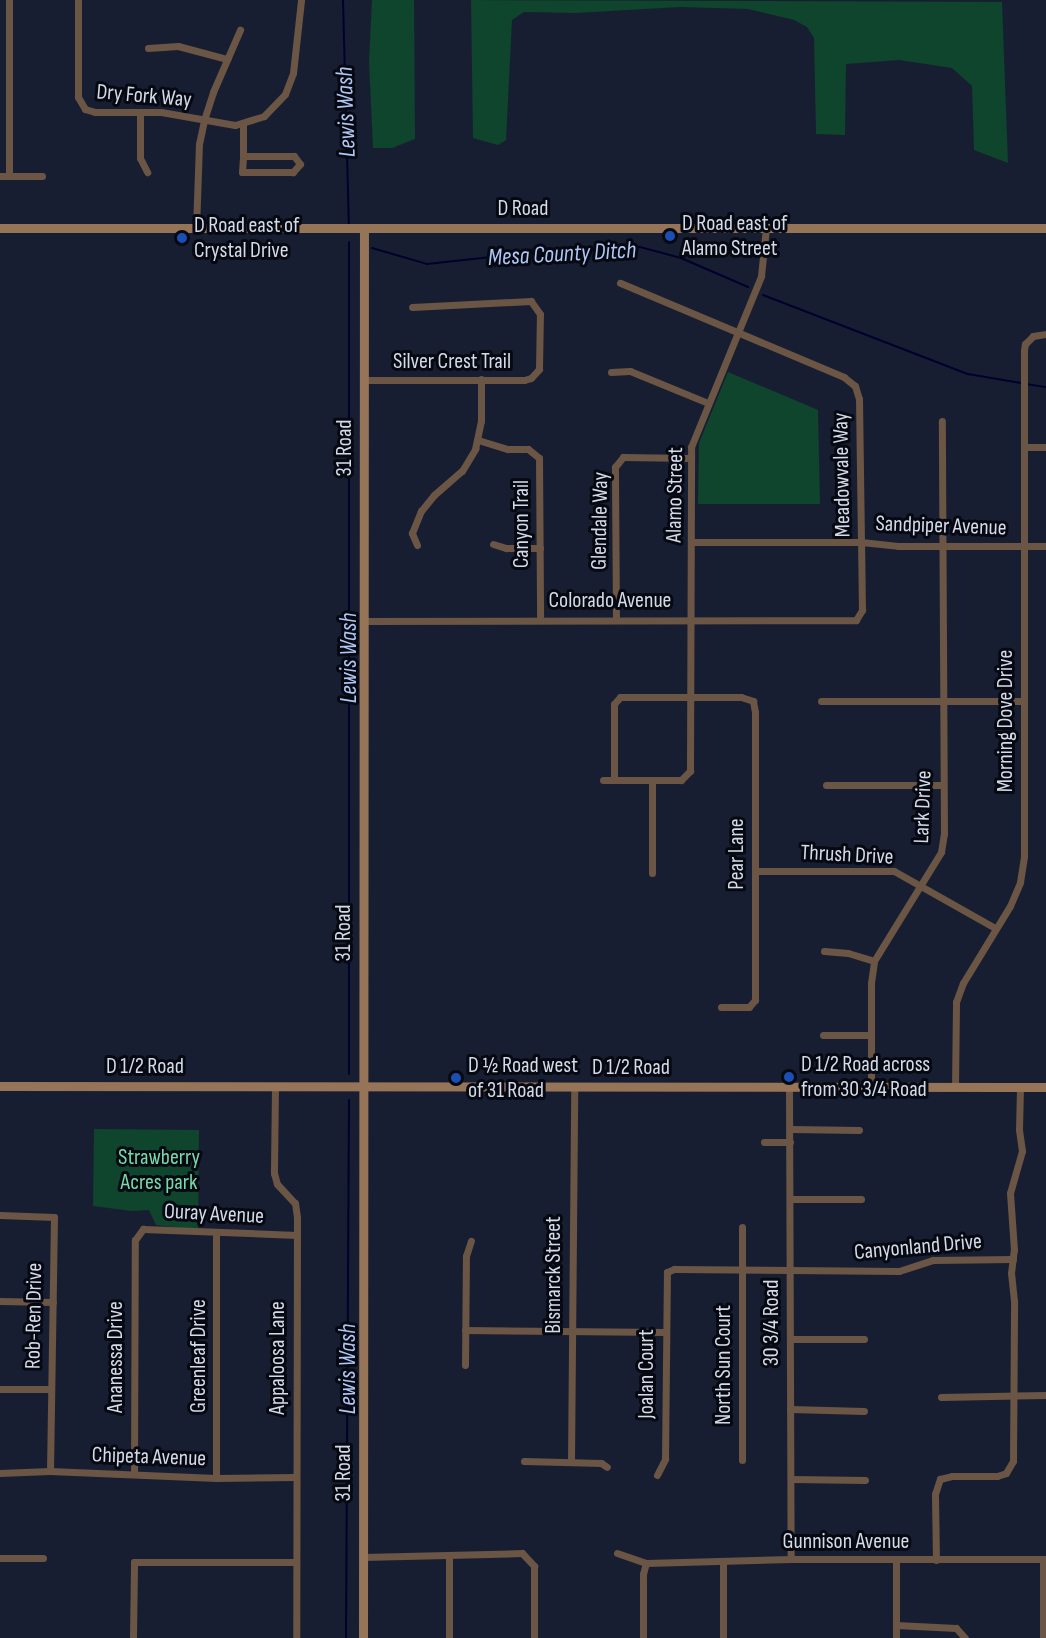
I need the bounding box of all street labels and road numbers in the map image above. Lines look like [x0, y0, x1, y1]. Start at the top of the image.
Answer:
street label: Dry Fork Way [95, 79, 193, 113]
street label: D Road [498, 196, 548, 222]
street label: Silver Crest Trail [393, 349, 511, 375]
street label: Meadowvale Way [828, 412, 856, 538]
street label: 31 Road [332, 419, 358, 477]
street label: Alamo Street [661, 447, 689, 543]
street label: Glendale Way [586, 472, 614, 570]
street label: Canyon Trail [509, 480, 535, 568]
street label: Sandpiper Avenue [875, 511, 1007, 541]
street label: Colorado Avenue [549, 588, 671, 614]
street label: Morning Dove Drive [993, 650, 1019, 792]
street label: Lark Drive [909, 770, 937, 844]
street label: Pear Lane [724, 818, 750, 890]
street label: Thrush Drive [800, 839, 894, 871]
street label: 31 Road [331, 904, 357, 962]
street label: D 1/2 Road [106, 1054, 184, 1080]
street label: D 1/2 Road [592, 1055, 670, 1081]
street label: Ouray Avenue [163, 1198, 265, 1230]
street label: Bismarck Street [541, 1216, 567, 1334]
street label: Canyonland Drive [853, 1228, 983, 1266]
street label: Rob-Ren Drive [20, 1263, 48, 1369]
street label: 30 3/4 Road [759, 1280, 785, 1366]
street label: Greenleaf Drive [186, 1299, 212, 1413]
street label: Ananessa Drive [103, 1301, 129, 1413]
street label: Appaloosa Lane [265, 1301, 291, 1415]
street label: North Sun Court [711, 1305, 737, 1425]
street label: Joalan Court [634, 1329, 660, 1419]
street label: Chipeta Avenue [91, 1442, 207, 1472]
street label: 31 Road [331, 1444, 357, 1502]
street label: Gunnison Avenue [783, 1529, 909, 1555]

